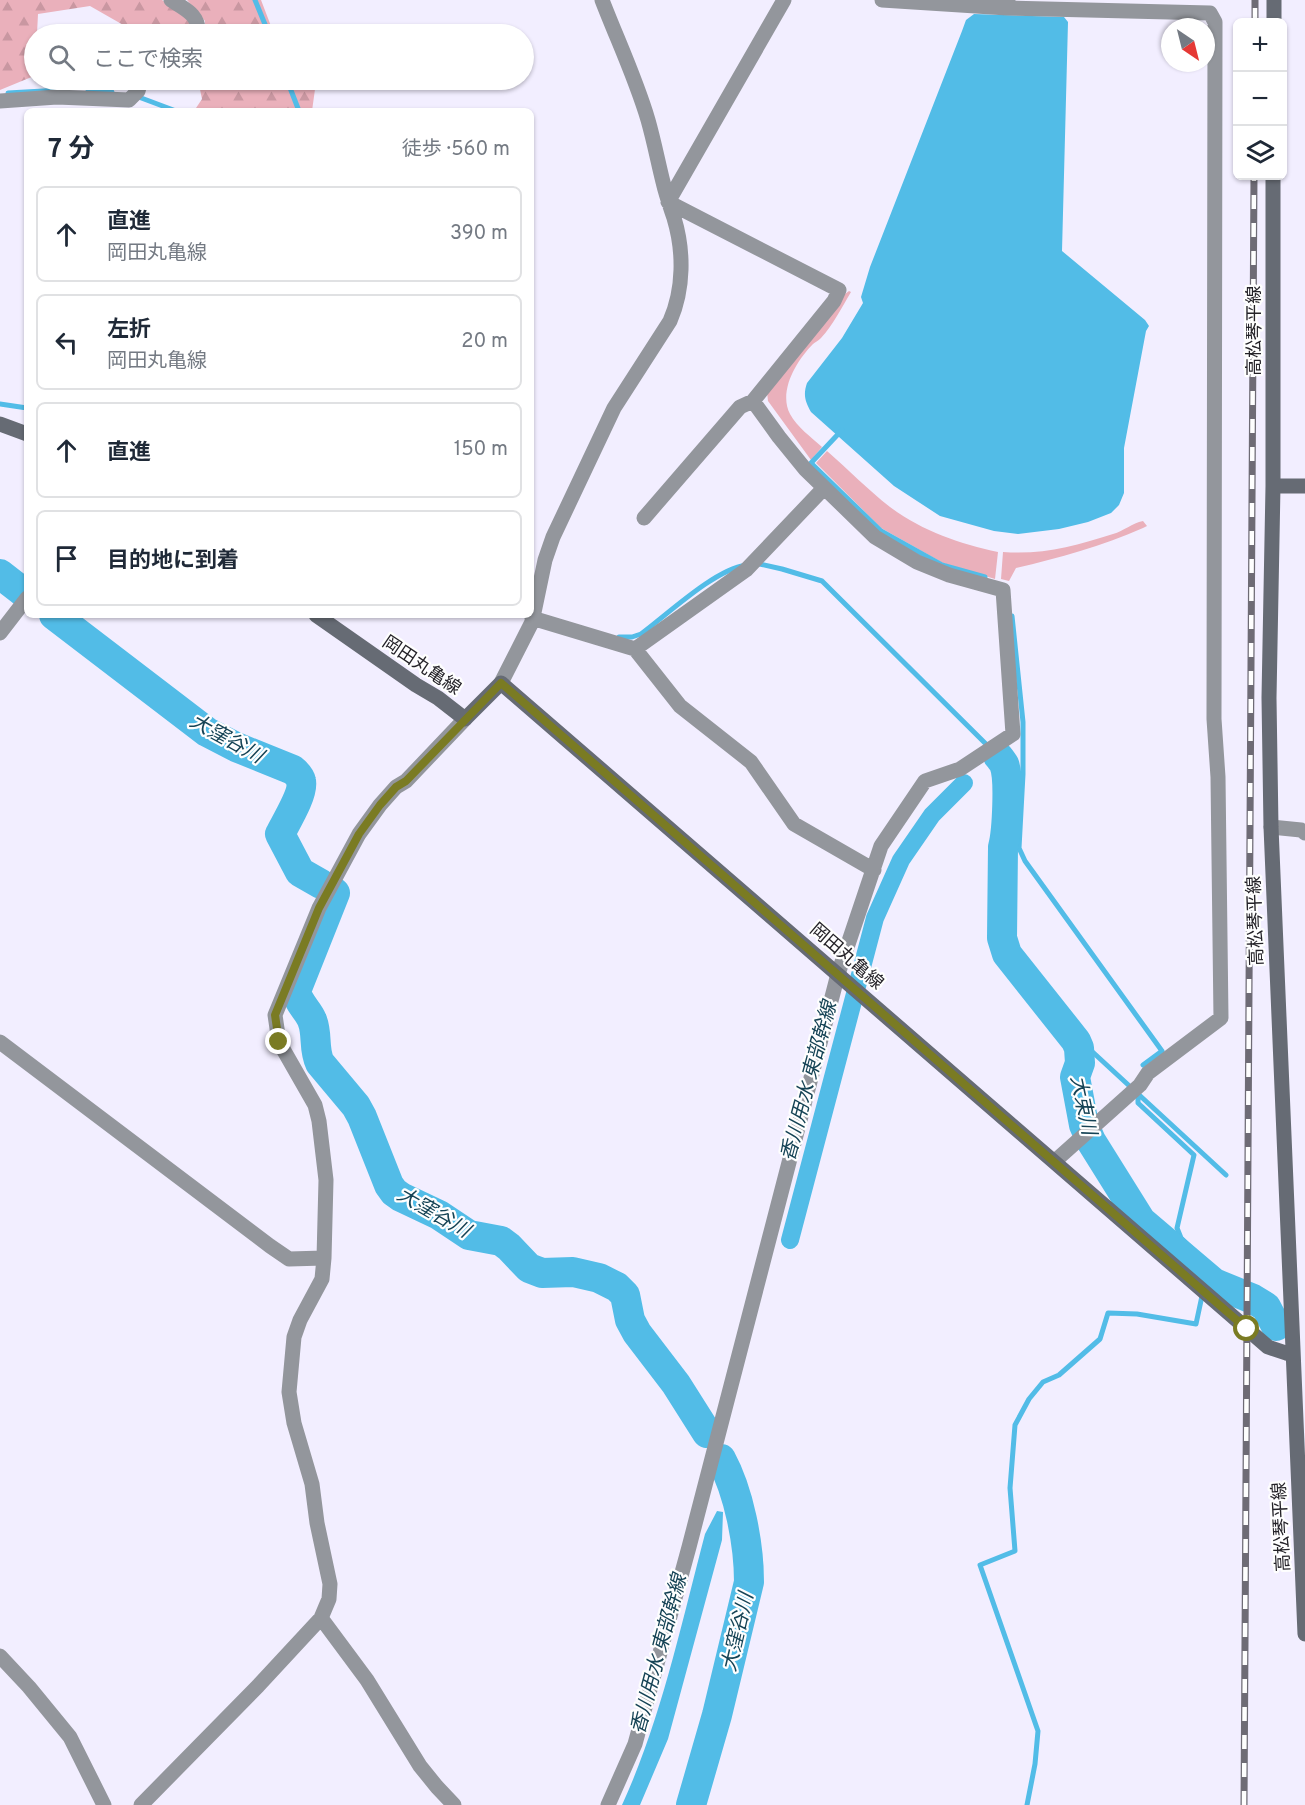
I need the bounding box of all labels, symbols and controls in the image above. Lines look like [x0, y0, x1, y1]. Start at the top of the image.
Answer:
north arrow [1161, 18, 1215, 72]
map controls [1233, 18, 1287, 180]
button: + [1233, 18, 1287, 72]
search box [24, 24, 534, 90]
icon: search [45, 41, 78, 74]
text: ここで検索 [93, 47, 203, 74]
button: − [1233, 72, 1287, 126]
button: layers [1233, 126, 1287, 180]
text: 7 分 [48, 134, 95, 167]
text: 徒歩 · 560 m [402, 137, 510, 163]
text: 直進 [107, 209, 151, 236]
icon: ahead [50, 218, 83, 251]
text: 390 m [450, 221, 508, 247]
text: 岡田丸亀線 [107, 241, 207, 267]
street label: 高松琴平線 [1244, 286, 1267, 376]
text: 左折 [107, 317, 151, 344]
icon: left [50, 326, 83, 359]
text: 20 m [461, 329, 508, 355]
text: 岡田丸亀線 [107, 349, 207, 375]
icon: ahead [50, 434, 83, 467]
text: 150 m [454, 437, 508, 463]
text: 直進 [107, 440, 151, 467]
icon: arrive [50, 542, 83, 575]
text: 目的地に到着 [107, 548, 239, 575]
street label: 岡田丸亀線 [377, 632, 465, 701]
water label: 大窪谷川 [185, 709, 269, 771]
street label: 高松琴平線 [1243, 876, 1270, 966]
street label: 岡田丸亀線 [805, 919, 888, 995]
water label: 香川用水 東部幹線 [776, 996, 845, 1164]
route end [265, 1028, 291, 1054]
water label: 大束川 [1063, 1073, 1101, 1139]
water label: 大窪谷川 [392, 1182, 476, 1246]
route start [1233, 1315, 1259, 1341]
street label: 高松琴平線 [1269, 1481, 1296, 1572]
water label: 香川用水 東部幹線 [626, 1569, 695, 1737]
water label: 大窪谷川 [717, 1589, 761, 1674]

